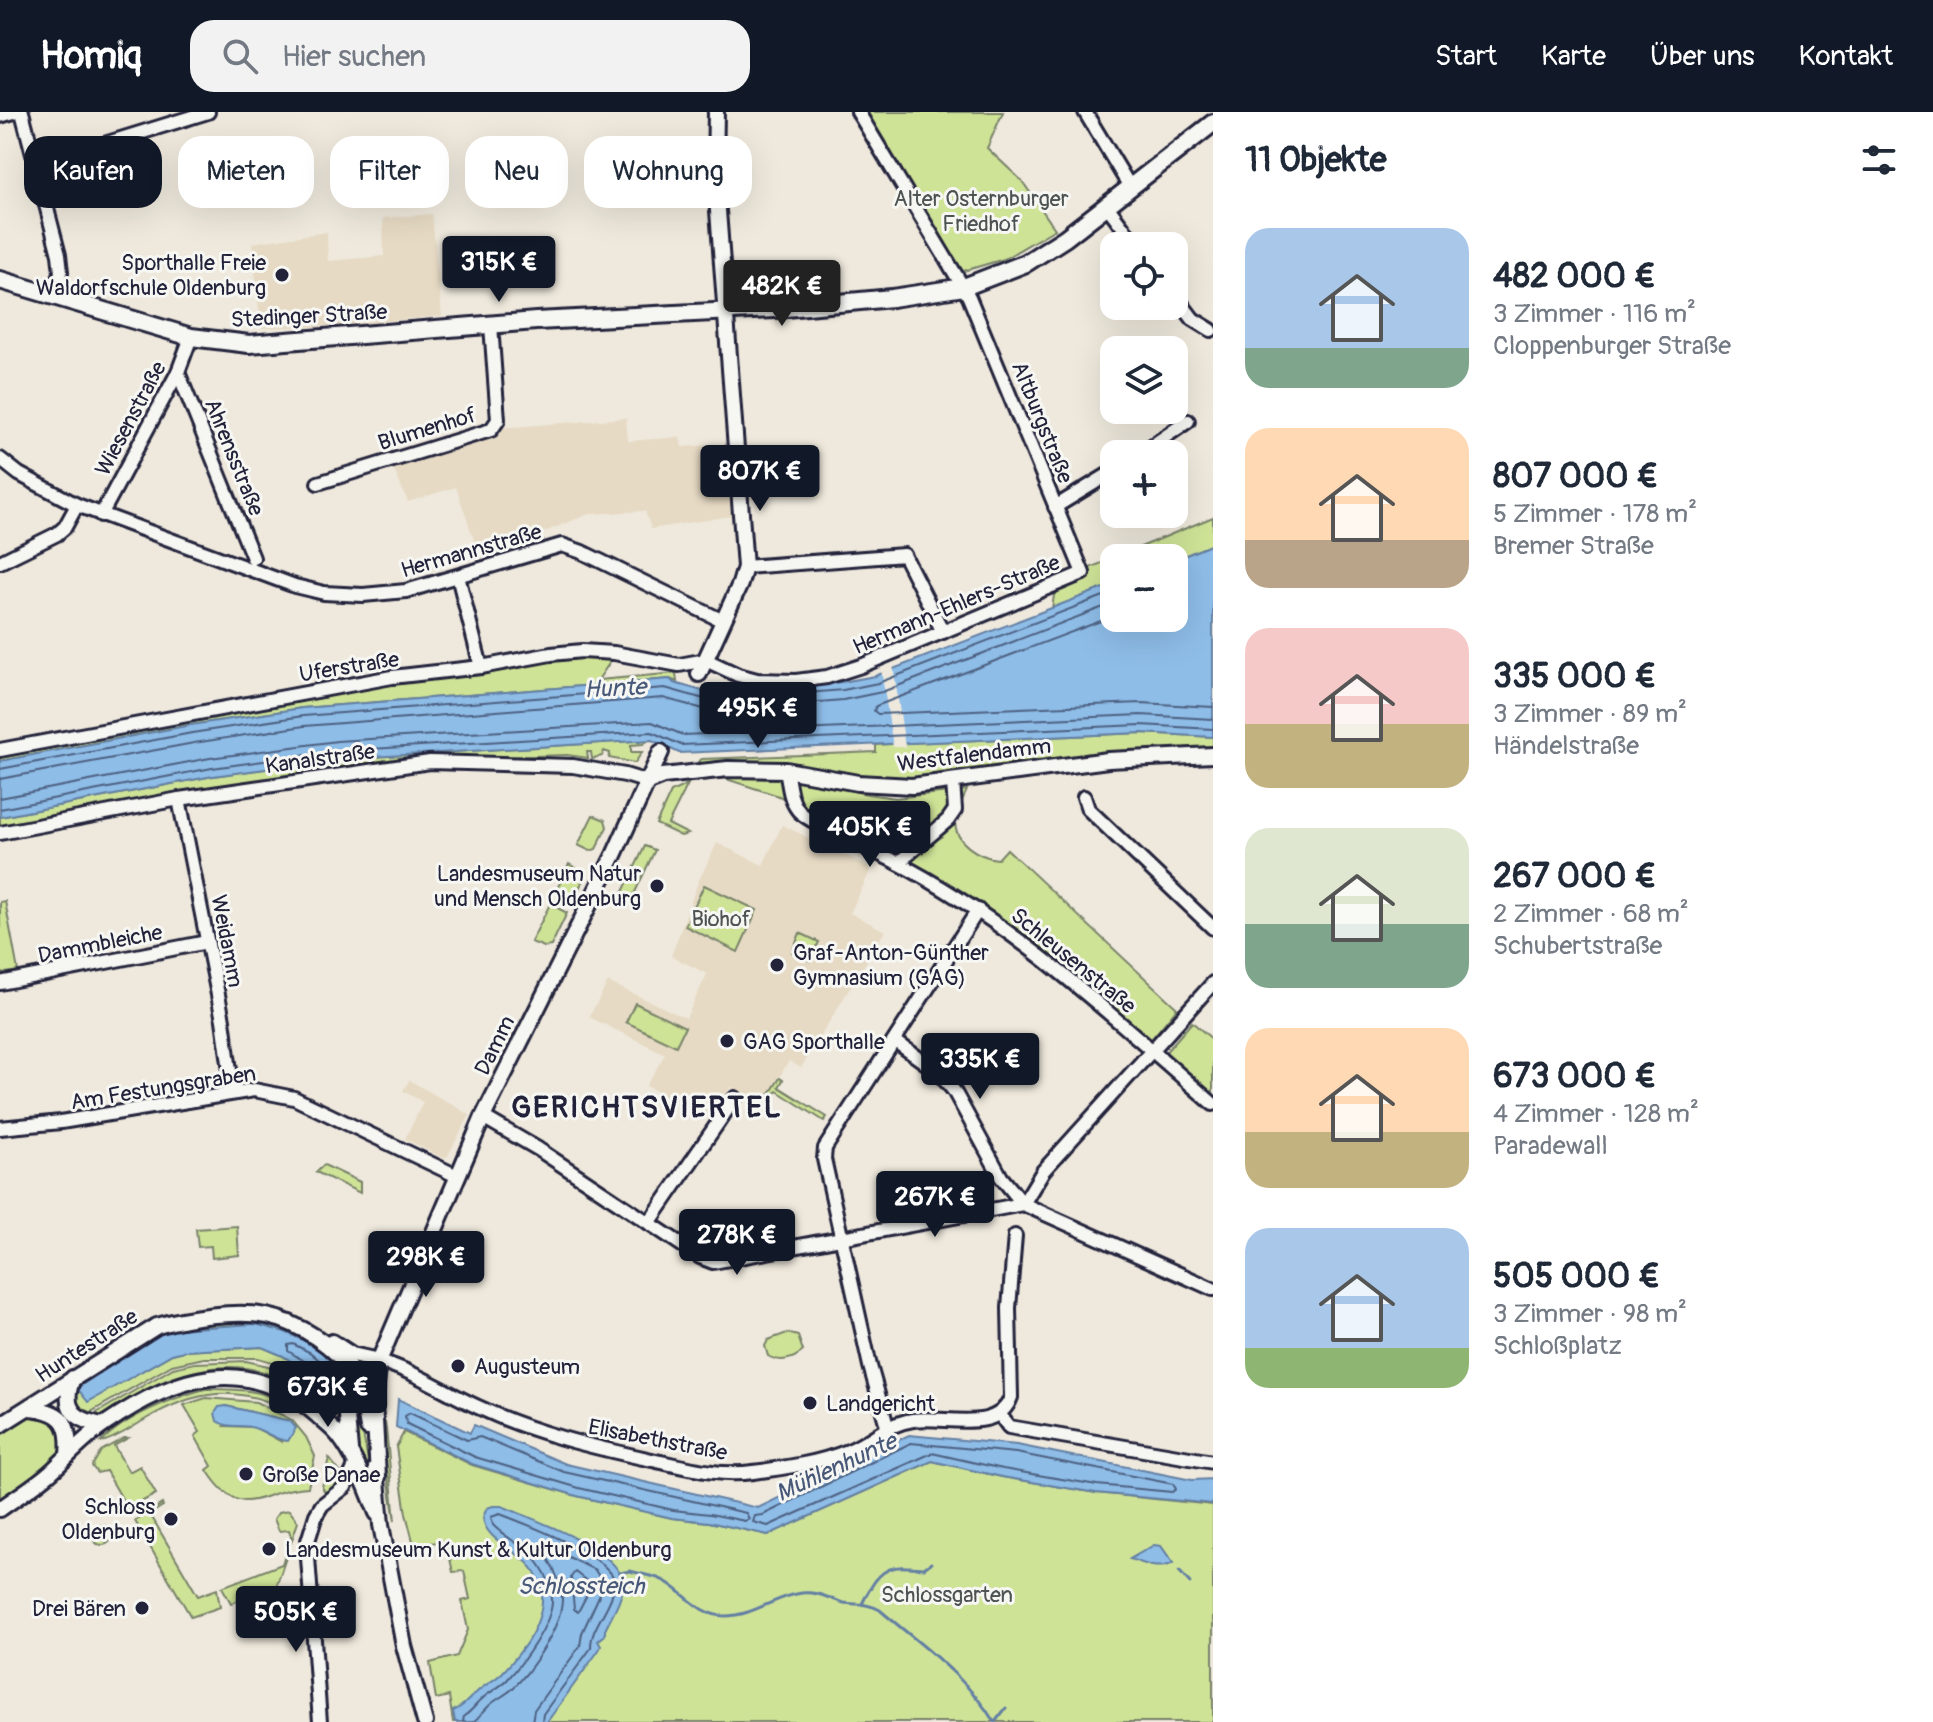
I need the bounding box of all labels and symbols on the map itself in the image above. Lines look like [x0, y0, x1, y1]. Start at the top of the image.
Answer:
park label: Alter Osternburger Friedhof [893, 185, 1069, 238]
pin: 315K € [434, 236, 564, 304]
place label: Sporthalle Freie Waldorfschule Oldenburg [36, 249, 266, 302]
pin: 482K € [717, 260, 847, 328]
marker: Sporthalle Freie Waldorfschule Oldenburg [273, 266, 291, 284]
street label: Stedinger Straße [230, 298, 388, 334]
street label: Wiesenstraße [89, 356, 173, 480]
street label: Altburgstraße [1005, 357, 1079, 487]
street label: Ahrensstraße [198, 395, 270, 520]
street label: Blumenhof [375, 401, 480, 457]
pin: 807K € [695, 445, 825, 513]
street label: Hermannstraße [398, 517, 545, 584]
street label: Hermann-Ehlers-Straße [848, 548, 1064, 661]
street label: Uferstraße [297, 645, 401, 689]
water label: Hunte [583, 672, 649, 705]
pin: 495K € [693, 682, 823, 750]
street label: Westfalendamm [896, 732, 1053, 778]
street label: Kanalstraße [264, 737, 377, 781]
pin: 405K € [805, 801, 935, 869]
place label: Landesmuseum Natur und Mensch Oldenburg [434, 860, 641, 913]
marker: Landesmuseum Natur und Mensch Oldenburg [648, 877, 666, 895]
street label: Weidamm [204, 893, 250, 990]
street label: Schleusenstraße [1005, 902, 1142, 1020]
park label: Biohof [691, 905, 751, 933]
street label: Dammbleiche [36, 918, 165, 970]
place label: Graf-Anton-Günther Gymnasium (GAG) [793, 939, 989, 992]
marker: Graf-Anton-Günther Gymnasium (GAG) [768, 956, 786, 974]
street label: Damm [468, 1011, 521, 1080]
place label: GAG Sporthalle [743, 1028, 885, 1056]
marker: GAG Sporthalle [718, 1032, 736, 1050]
pin: 335K € [915, 1033, 1045, 1101]
street label: Am Festungsgraben [68, 1059, 258, 1116]
district label: GERICHTSVIERTEL [511, 1089, 783, 1126]
pin: 267K € [870, 1171, 1000, 1239]
pin: 278K € [672, 1209, 802, 1277]
pin: 298K € [361, 1231, 491, 1299]
street label: Huntestraße [30, 1302, 143, 1389]
place label: Augusteum [474, 1353, 580, 1381]
marker: Augusteum [449, 1357, 467, 1375]
pin: 673K € [263, 1361, 393, 1429]
place label: Landgericht [826, 1390, 935, 1418]
marker: Landgericht [801, 1394, 819, 1412]
street label: Elisabethstraße [586, 1413, 730, 1467]
water label: Mühlenhunte [771, 1426, 903, 1508]
place label: Große Danae [262, 1461, 380, 1489]
marker: Große Danae [237, 1465, 255, 1483]
place label: Schloss Oldenburg [61, 1493, 155, 1546]
marker: Schloss Oldenburg [162, 1510, 180, 1528]
place label: Landesmuseum Kunst & Kultur Oldenburg [285, 1536, 671, 1564]
marker: Landesmuseum Kunst & Kultur Oldenburg [260, 1540, 278, 1558]
water label: Schlossteich [518, 1572, 646, 1601]
park label: Schlossgarten [881, 1581, 1013, 1609]
pin: 505K € [231, 1586, 361, 1654]
place label: Drei Bären [32, 1595, 126, 1623]
marker: Drei Bären [133, 1599, 151, 1617]

